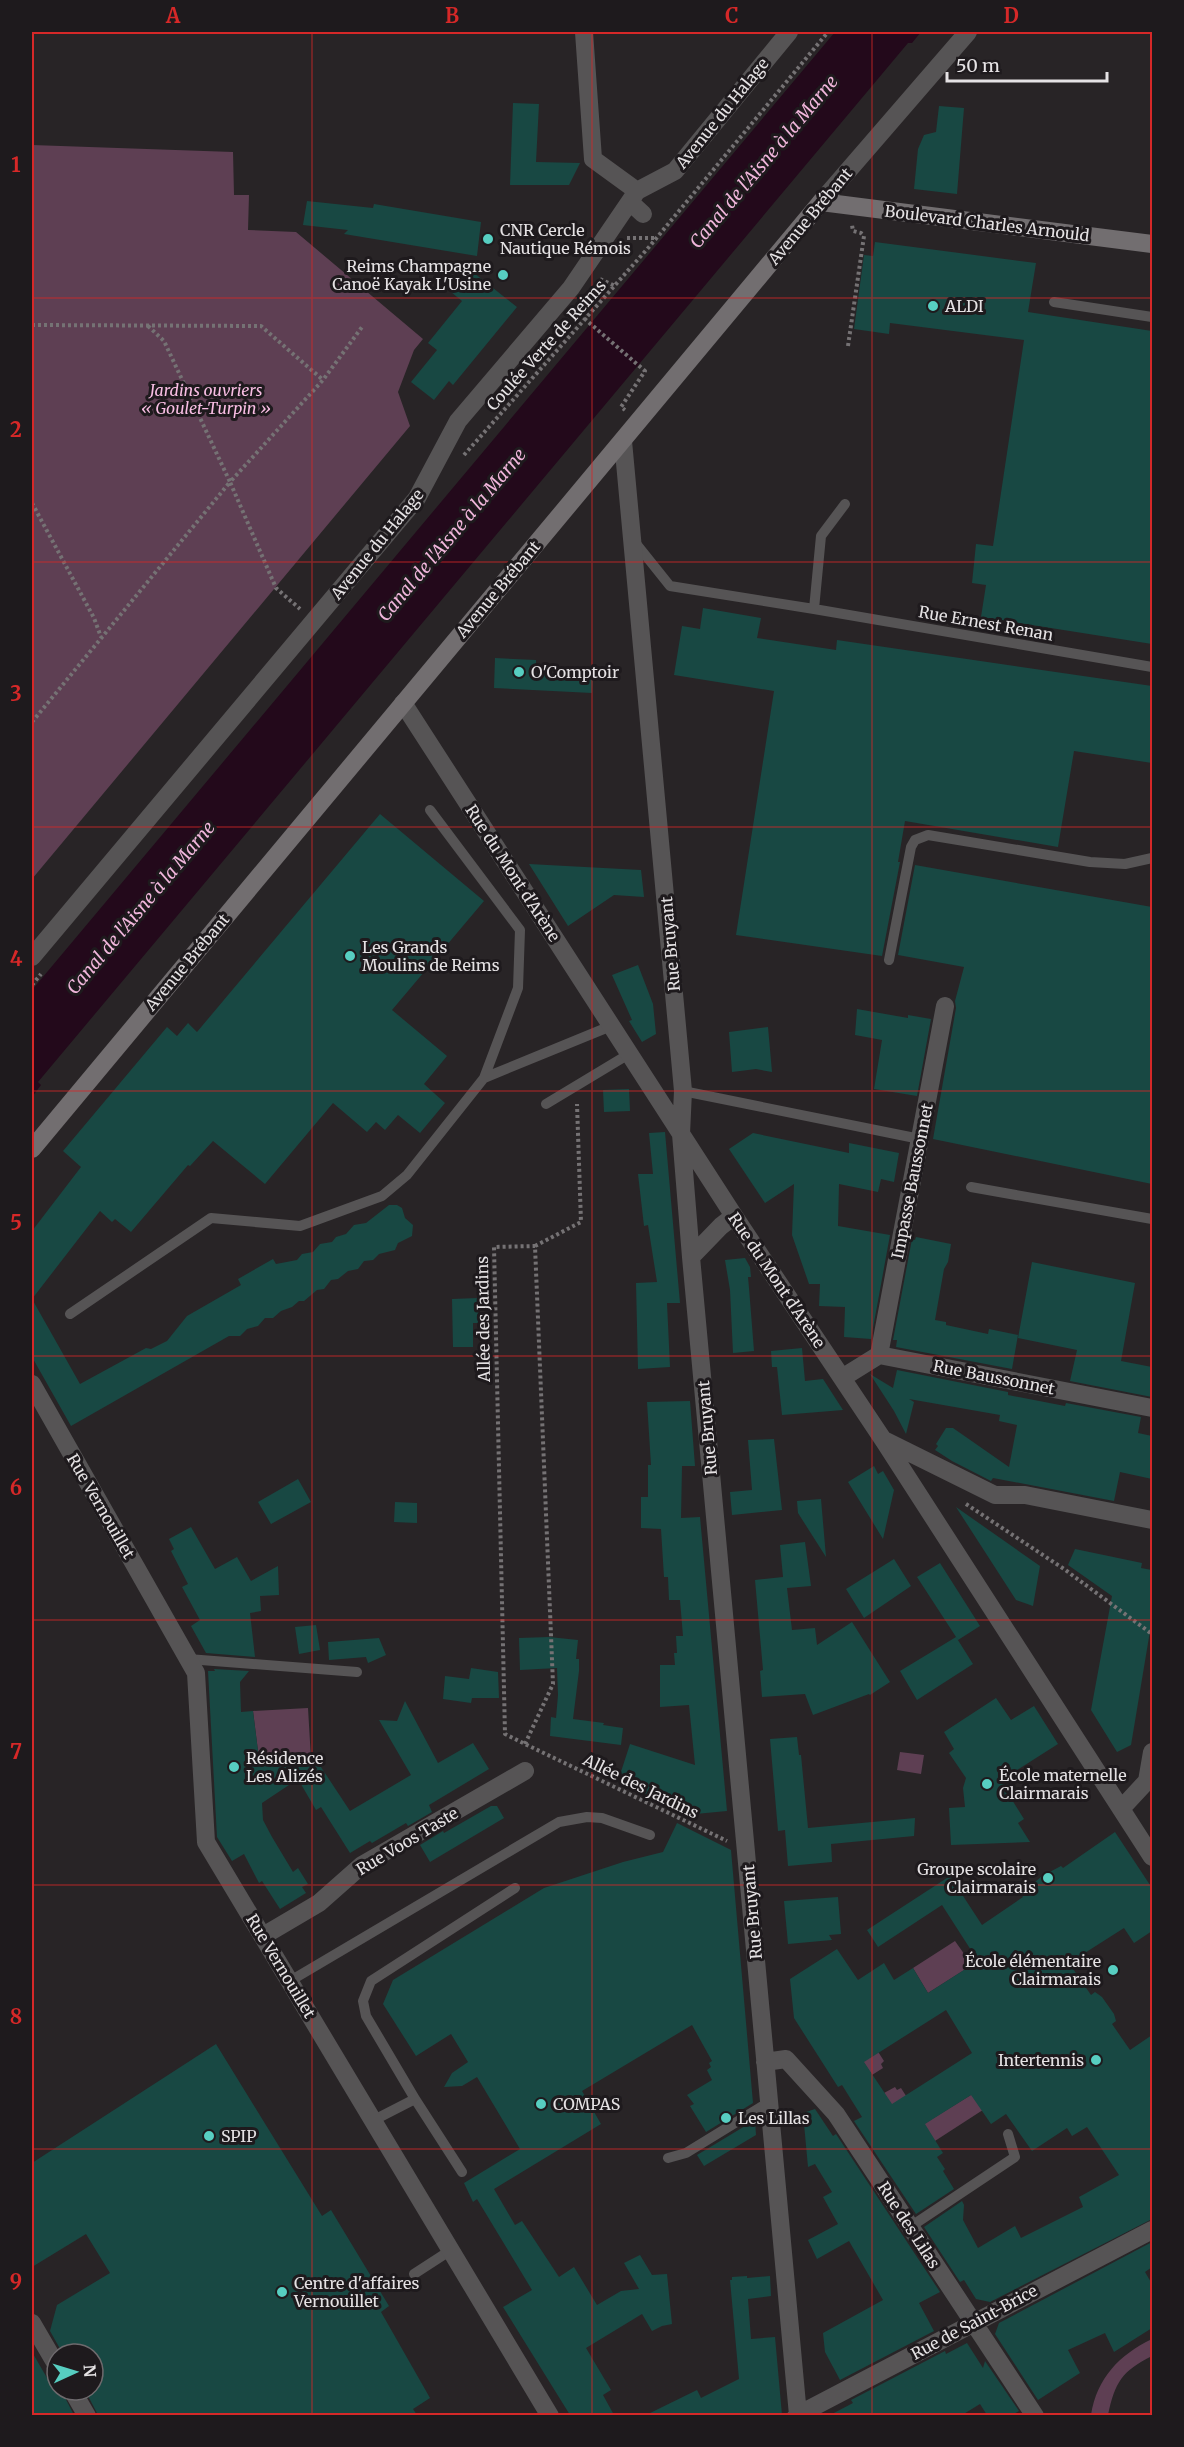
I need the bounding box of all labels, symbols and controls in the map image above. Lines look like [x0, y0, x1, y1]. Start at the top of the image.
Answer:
text: A [165, 3, 181, 28]
text: B [445, 3, 459, 28]
text: C [725, 3, 739, 28]
text: D [1003, 3, 1019, 28]
scale bar [947, 45, 1108, 83]
street label: Avenue du Halage [671, 54, 773, 173]
text: 50 m [956, 54, 1000, 77]
water label: Canal de l'Aisne à la Marne [684, 70, 843, 253]
text: 1 [11, 152, 21, 177]
street label: Avenue Brébant [763, 163, 857, 269]
street label: Boulevard Charles Arnould [884, 201, 1091, 246]
place label: CNR Cercle Nautique Rémois [500, 220, 631, 258]
marker: CNR Cercle Nautique Rémois [481, 232, 495, 246]
place label: Reims Champagne Canoë Kayak L'Usine [332, 256, 491, 294]
marker: Reims Champagne Canoë Kayak L'Usine [496, 268, 510, 282]
street label: Coulée Verte de Reims [482, 275, 610, 414]
place label: ALDI [944, 296, 984, 316]
marker: ALDI [926, 299, 940, 313]
park label: Jardins ouvriers « Goulet-Turpin » [141, 380, 271, 418]
text: 2 [10, 417, 22, 442]
water label: Canal de l'Aisne à la Marne [372, 443, 531, 626]
street label: Avenue du Halage [326, 485, 428, 604]
street label: Avenue Brébant [451, 536, 545, 642]
street label: Rue Ernest Renan [917, 601, 1055, 645]
place label: O'Comptoir [531, 662, 619, 682]
marker: O'Comptoir [512, 665, 526, 679]
text: 3 [10, 681, 22, 706]
street label: Rue du Mont d'Arène [461, 801, 565, 945]
water label: Canal de l'Aisne à la Marne [61, 816, 220, 999]
street label: Rue Bruyant [656, 895, 684, 992]
street label: Avenue Brébant [140, 909, 234, 1015]
place label: Les Grands Moulins de Reims [362, 937, 500, 975]
text: 4 [10, 946, 23, 971]
marker: Les Grands Moulins de Reims [343, 949, 357, 963]
street label: Impasse Baussonnet [887, 1101, 937, 1261]
street label: Rue du Mont d'Arène [724, 1208, 830, 1352]
text: 5 [10, 1210, 22, 1235]
street label: Allée des Jardins [472, 1256, 494, 1383]
street label: Rue Baussonnet [932, 1355, 1057, 1399]
street label: Rue Bruyant [693, 1379, 721, 1476]
street label: Rue Vernouillet [63, 1450, 140, 1563]
text: 6 [10, 1475, 22, 1500]
text: 7 [10, 1739, 22, 1764]
place label: Résidence Les Alizés [246, 1748, 323, 1786]
street label: Allée des Jardins [579, 1749, 702, 1823]
marker: Résidence Les Alizés [227, 1760, 241, 1774]
place label: École maternelle Clairmarais [999, 1765, 1127, 1803]
marker: École maternelle Clairmarais [980, 1777, 994, 1791]
street label: Rue Voos Taste [353, 1803, 461, 1879]
place label: Groupe scolaire Clairmarais [917, 1859, 1036, 1897]
street label: Rue Bruyant [738, 1863, 766, 1960]
marker: Groupe scolaire Clairmarais [1041, 1871, 1055, 1885]
street label: Rue Vernouillet [242, 1910, 320, 2022]
place label: École élémentaire Clairmarais [965, 1951, 1101, 1989]
marker: École élémentaire Clairmarais [1106, 1963, 1120, 1977]
text: 8 [10, 2004, 22, 2029]
place label: Intertennis [998, 2050, 1084, 2070]
marker: Intertennis [1089, 2053, 1103, 2067]
place label: COMPAS [553, 2094, 620, 2114]
marker: COMPAS [534, 2097, 548, 2111]
place label: Les Lillas [738, 2108, 810, 2128]
marker: Les Lillas [719, 2111, 733, 2125]
place label: SPIP [221, 2126, 257, 2146]
marker: SPIP [202, 2129, 216, 2143]
street label: Rue des Lilas [874, 2178, 945, 2272]
text: 9 [10, 2269, 22, 2294]
place label: Centre d'affaires Vernouillet [293, 2273, 419, 2311]
street label: Rue de Saint-Brice [907, 2280, 1041, 2364]
marker: Centre d'affaires Vernouillet [275, 2285, 289, 2299]
north arrow [45, 2342, 105, 2402]
text: N [80, 2364, 100, 2378]

